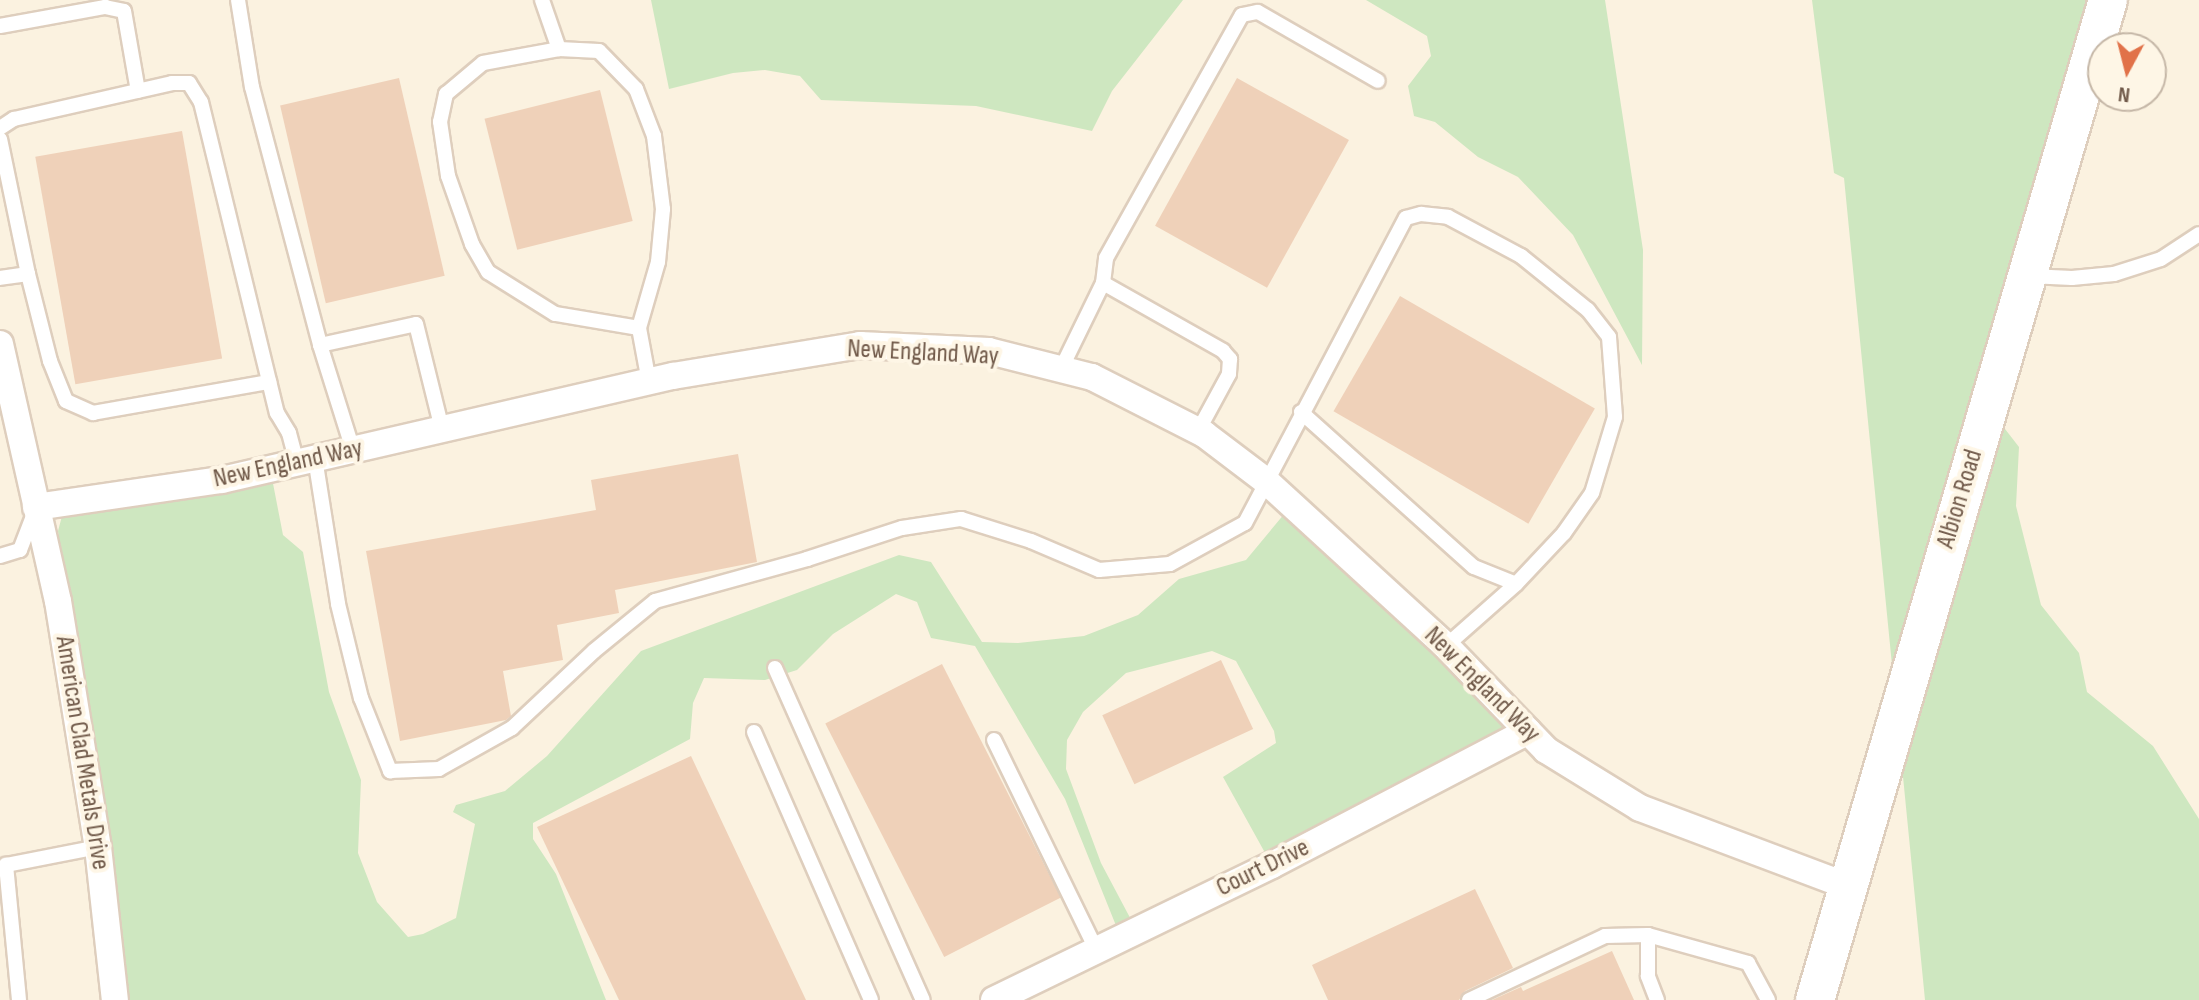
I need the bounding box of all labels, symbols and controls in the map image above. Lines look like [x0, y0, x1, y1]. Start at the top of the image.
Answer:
north arrow [2087, 32, 2167, 112]
text: N [2117, 80, 2132, 108]
street label: New England Way [846, 333, 1000, 373]
street label: New England Way [211, 433, 365, 495]
street label: Albion Road [1930, 446, 1990, 552]
street label: New England Way [1417, 620, 1547, 750]
street label: American Clad Metals Drive [48, 634, 116, 872]
street label: Court Drive [1212, 832, 1314, 904]

